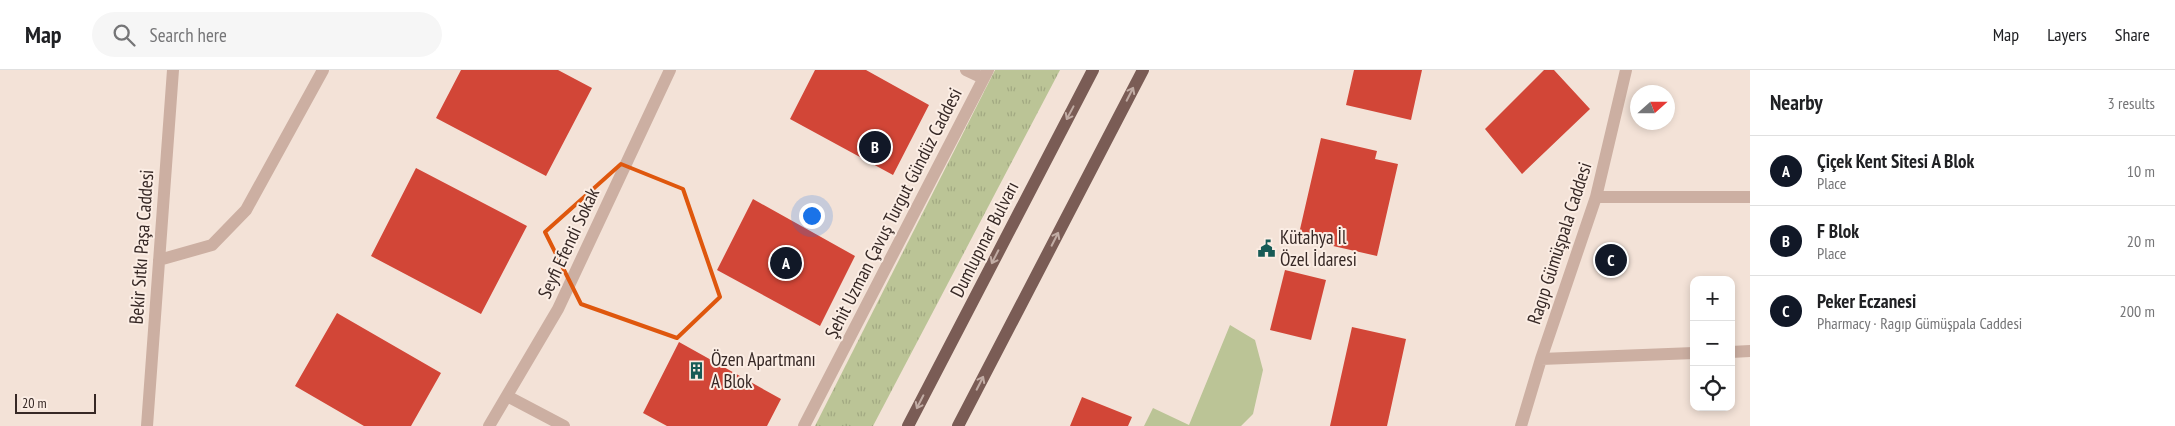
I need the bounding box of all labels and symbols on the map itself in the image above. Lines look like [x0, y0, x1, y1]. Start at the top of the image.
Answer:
street label: Şehit Uzman Çavuş Turgut Gündüz Caddesi [819, 84, 967, 342]
north arrow [1630, 85, 1675, 130]
one-way arrow [1125, 87, 1135, 102]
one-way arrow [1065, 105, 1074, 120]
pin: B [859, 128, 891, 166]
street label: Ragıp Gümüşpala Caddesi [1522, 159, 1596, 327]
street label: Bekir Sıtkı Paşa Caddesi [124, 169, 158, 325]
street label: Dumlupınar Bulvarı [945, 177, 1023, 301]
street label: Seyfi Efendi Sokak [532, 183, 604, 302]
your location [799, 203, 825, 229]
place label: Kütahya İl Özel İdaresi [1280, 225, 1357, 271]
one-way arrow [1050, 231, 1060, 246]
public building icon: Kütahya İl Özel İdaresi [1256, 238, 1276, 258]
pin: C [1595, 241, 1627, 279]
pin: A [770, 244, 802, 282]
one-way arrow [990, 250, 1000, 265]
place label: Özen Apartmanı A Blok [711, 347, 816, 393]
building icon: Özen Apartmanı A Blok [687, 360, 707, 380]
one-way arrow [976, 376, 985, 391]
scale bar [15, 391, 96, 414]
one-way arrow [915, 394, 925, 409]

